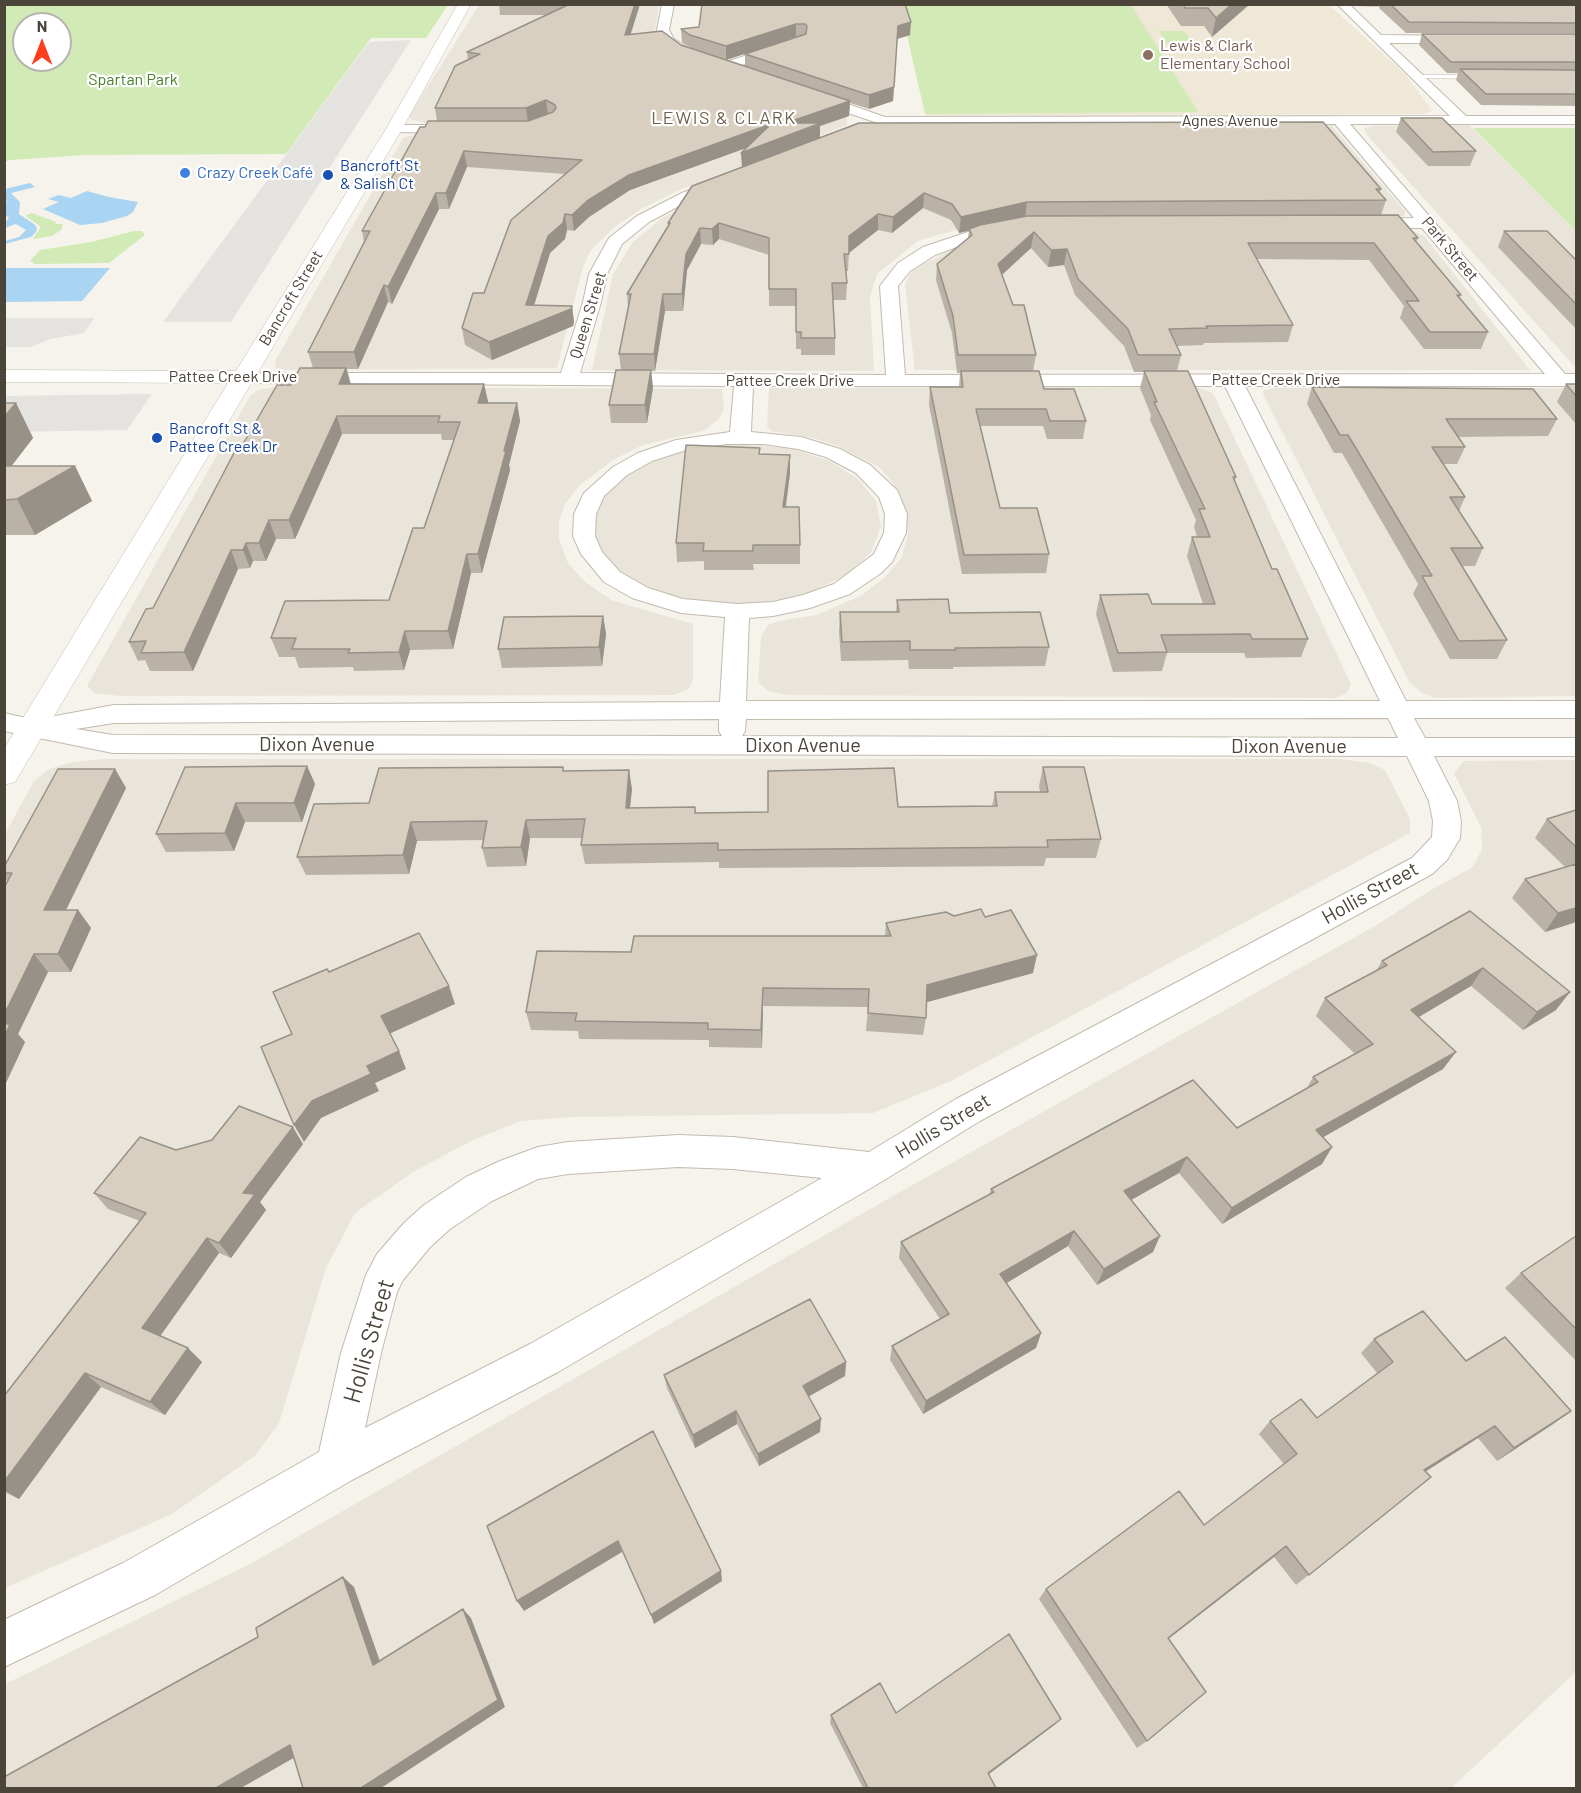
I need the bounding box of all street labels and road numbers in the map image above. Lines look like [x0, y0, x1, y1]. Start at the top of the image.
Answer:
street label: Agnes Avenue [1182, 111, 1278, 131]
street label: Park Street [1417, 213, 1483, 285]
street label: Bancroft Street [255, 247, 327, 349]
street label: Queen Street [566, 269, 610, 361]
street label: Pattee Creek Drive [169, 367, 297, 387]
street label: Pattee Creek Drive [1212, 370, 1340, 390]
street label: Pattee Creek Drive [726, 371, 854, 391]
street label: Dixon Avenue [259, 732, 375, 756]
street label: Dixon Avenue [745, 733, 861, 757]
street label: Dixon Avenue [1231, 734, 1347, 758]
street label: Hollis Street [1318, 857, 1422, 929]
street label: Hollis Street [891, 1088, 995, 1164]
street label: Hollis Street [338, 1276, 400, 1406]

